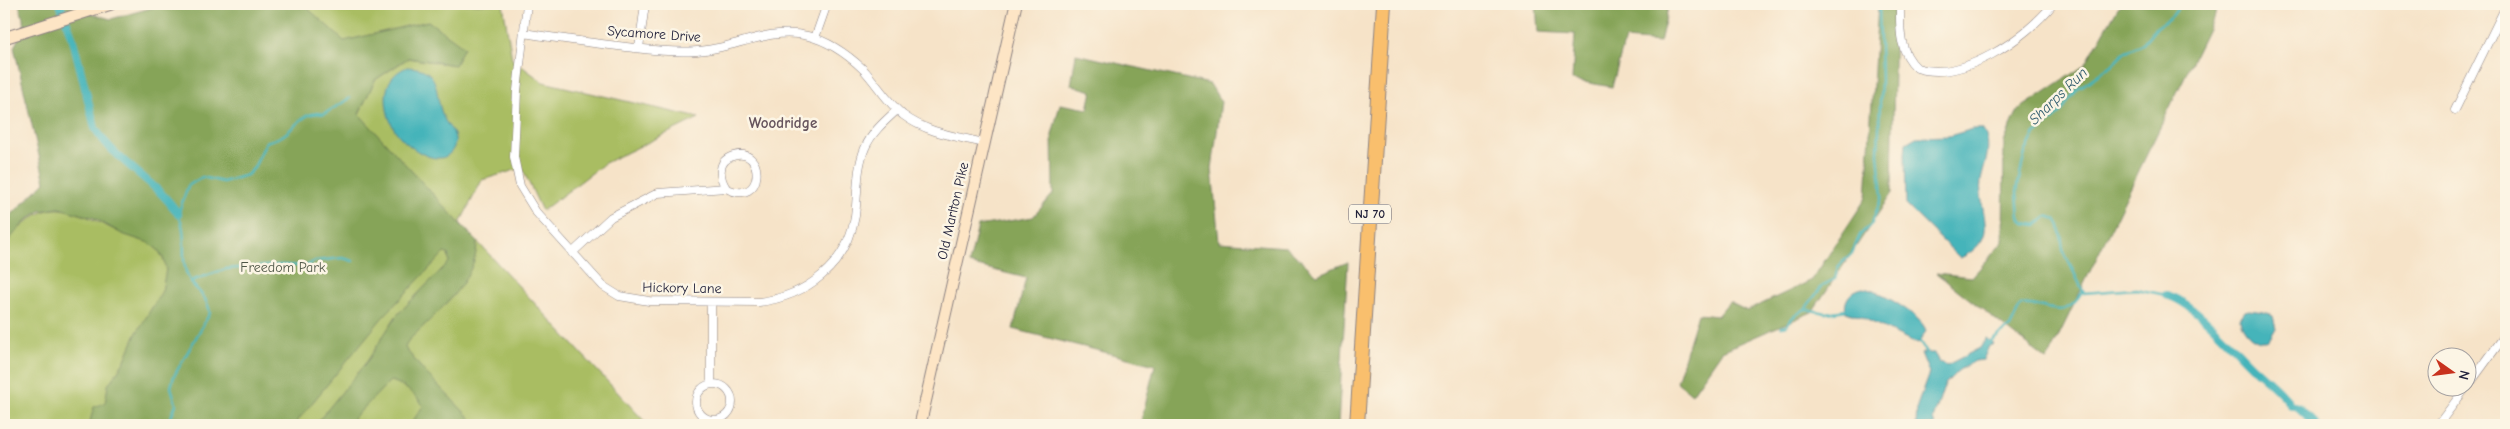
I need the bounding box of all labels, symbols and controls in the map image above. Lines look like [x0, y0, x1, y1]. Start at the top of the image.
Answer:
street label: Sycamore Drive [607, 22, 701, 46]
water label: Sharps Run [2025, 64, 2091, 128]
district label: Woodridge [749, 114, 817, 132]
street label: Old Marlton Pike [934, 161, 972, 261]
road number: NJ 70 [1349, 204, 1391, 223]
park label: Freedom Park [240, 259, 326, 276]
street label: Hickory Lane [642, 279, 722, 297]
north arrow [2428, 346, 2478, 396]
text: N [2455, 369, 2473, 382]

